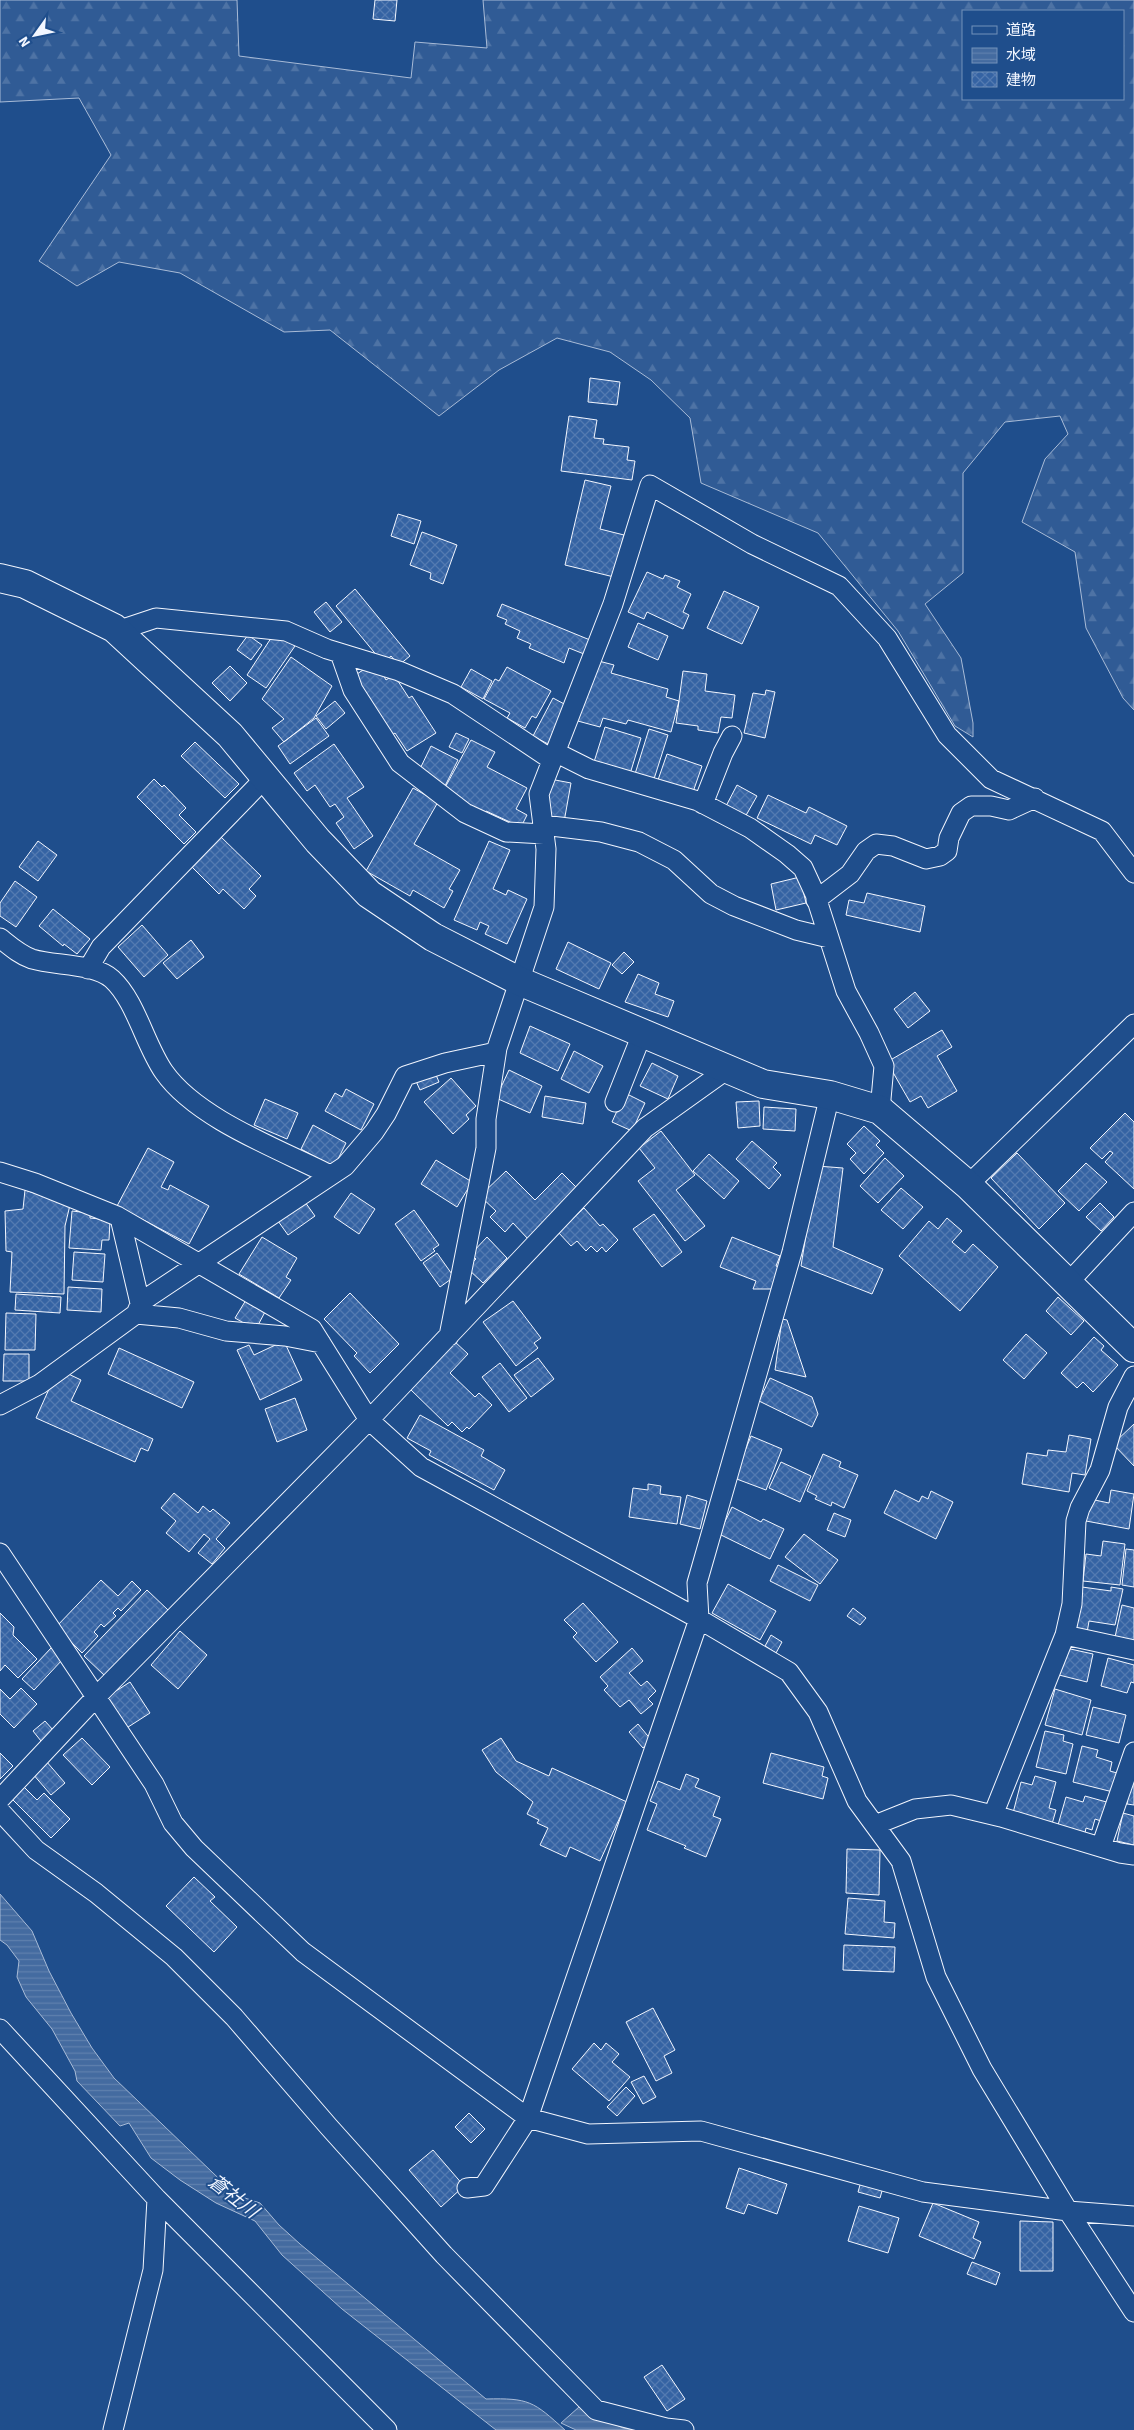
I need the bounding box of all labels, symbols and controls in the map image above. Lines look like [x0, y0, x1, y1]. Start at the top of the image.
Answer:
north arrow [10, 10, 60, 60]
legend [962, 10, 1124, 100]
text: 道路 [1006, 20, 1036, 41]
text: N [14, 32, 36, 51]
text: 水域 [1006, 45, 1036, 66]
text: 建物 [1006, 70, 1036, 91]
water label: 蒼社川 [202, 2169, 265, 2226]

